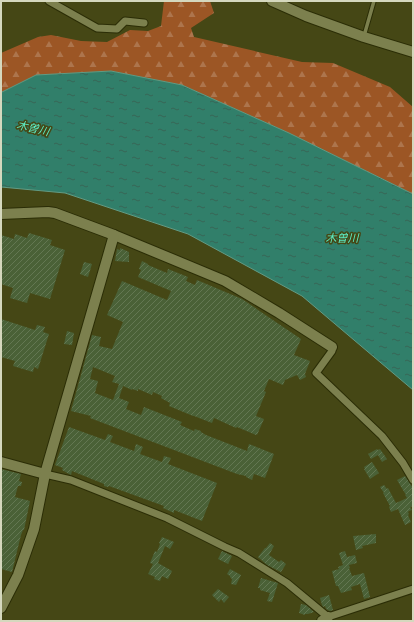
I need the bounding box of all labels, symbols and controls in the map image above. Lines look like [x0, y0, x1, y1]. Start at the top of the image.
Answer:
water label: 木曽川 [15, 118, 51, 139]
water label: 木曽川 [326, 232, 359, 245]

